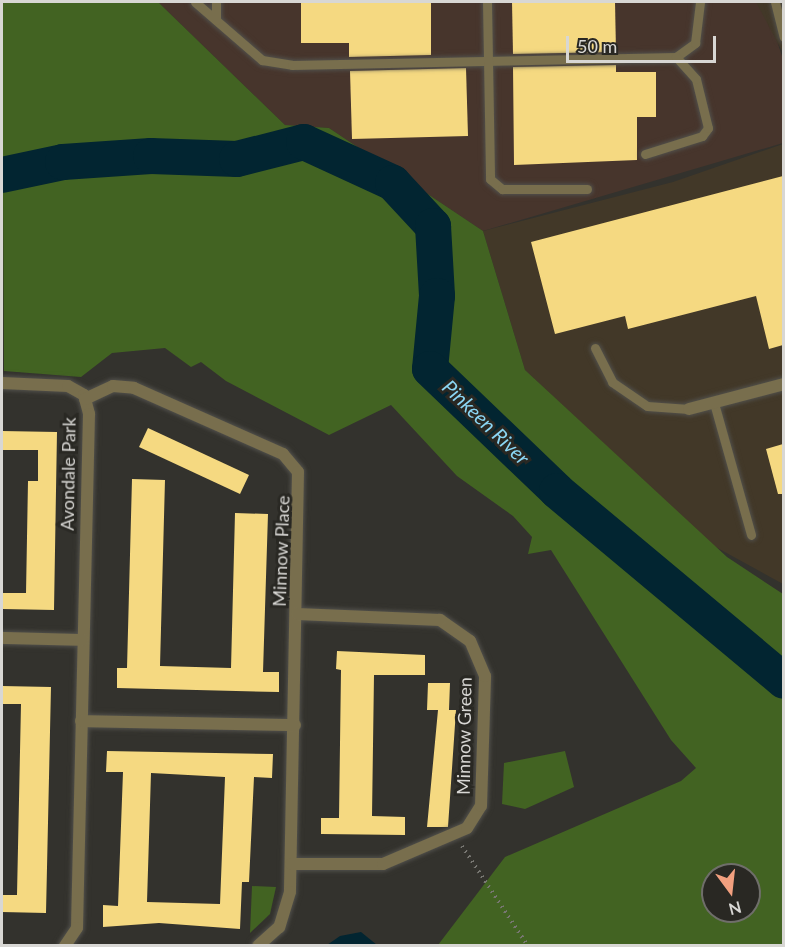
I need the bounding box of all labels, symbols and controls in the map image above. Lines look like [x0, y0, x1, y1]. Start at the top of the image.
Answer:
scale bar [569, 24, 719, 62]
text: 50 m [577, 35, 617, 57]
water label: Pinkeen River [438, 375, 534, 469]
street label: Avondale Park [56, 417, 80, 531]
street label: Minnow Place [268, 495, 294, 607]
street label: Minnow Green [452, 677, 476, 795]
north arrow [701, 863, 761, 923]
text: N [727, 898, 744, 920]

